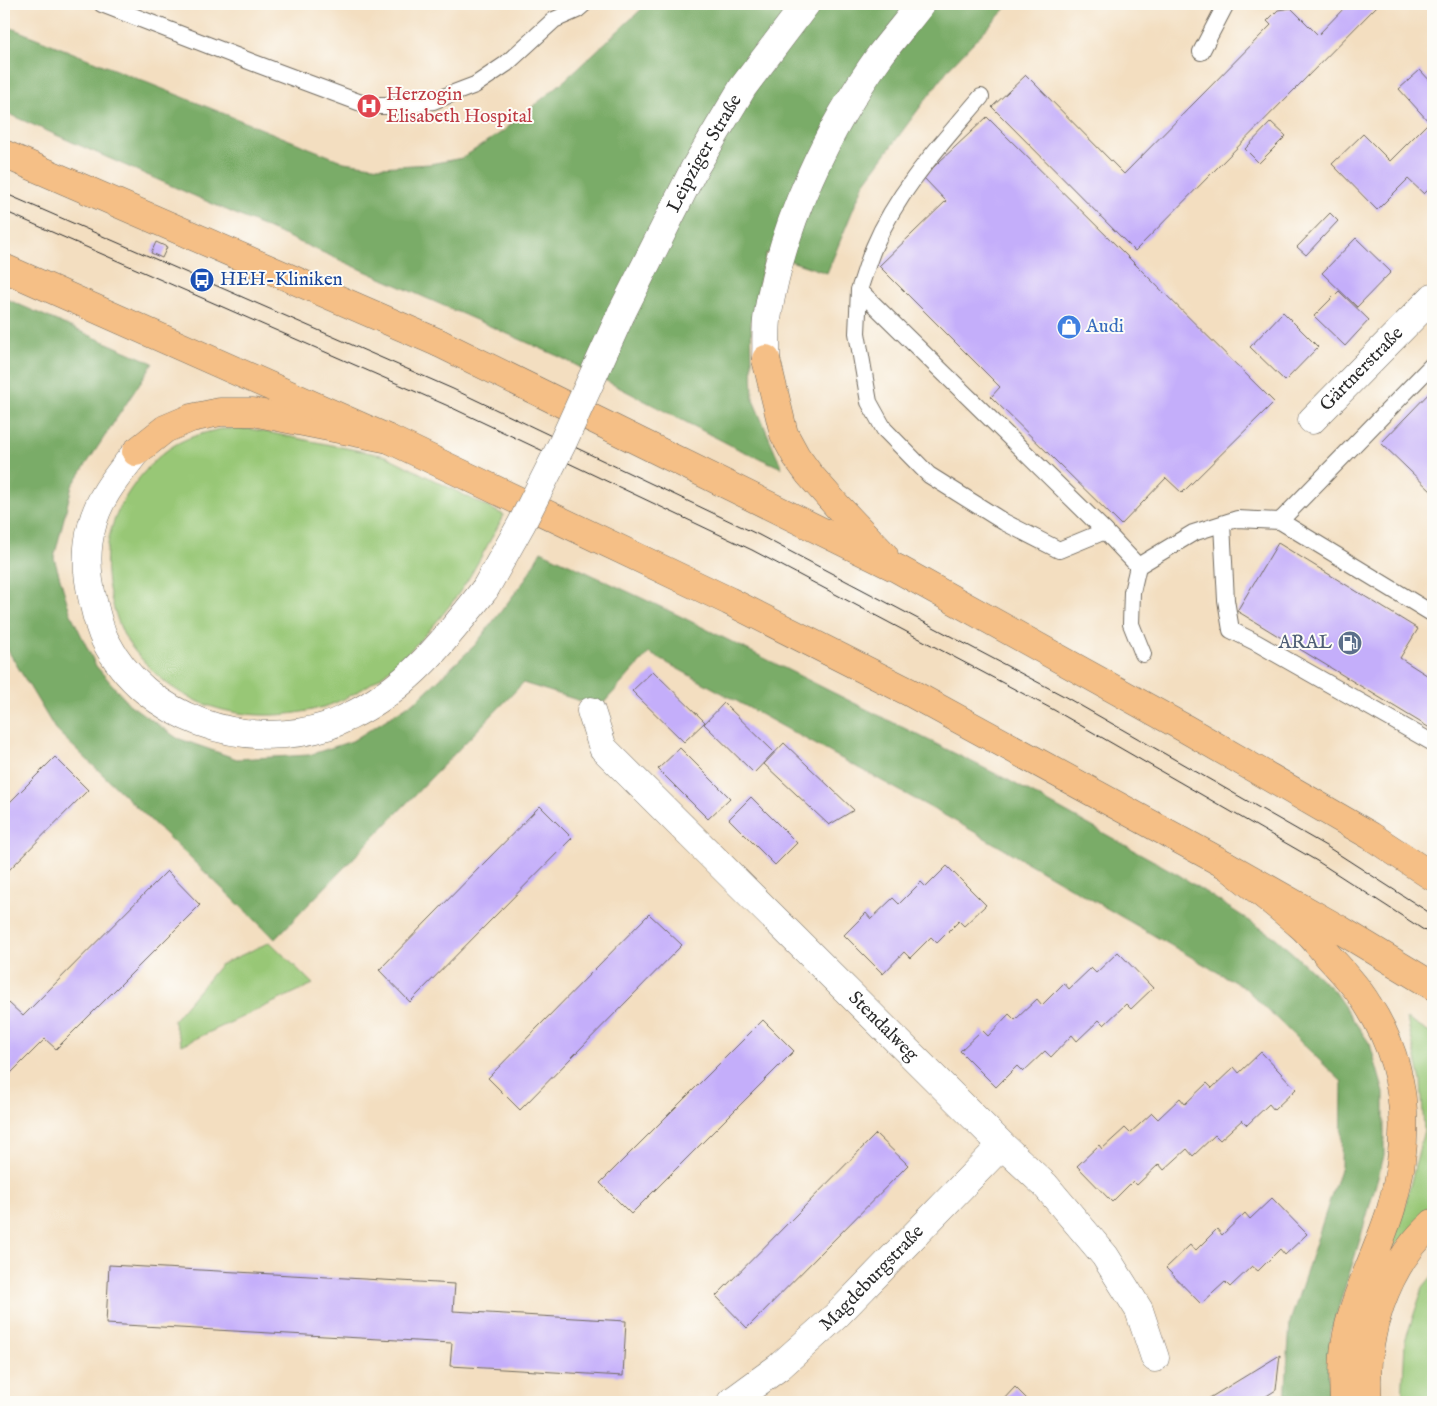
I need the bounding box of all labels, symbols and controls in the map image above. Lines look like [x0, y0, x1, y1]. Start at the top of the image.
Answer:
place label: Herzogin Elisabeth Hospital [386, 83, 533, 129]
street label: Leipziger Straße [662, 90, 748, 217]
hospital icon: Herzogin Elisabeth Hospital [356, 93, 382, 119]
bus stop icon: HEH-Kliniken [189, 267, 215, 293]
place label: HEH-Kliniken [220, 268, 343, 292]
shop icon: Audi [1056, 314, 1082, 340]
place label: Audi [1085, 315, 1124, 339]
street label: Gärtnerstraße [1315, 322, 1409, 417]
fuel station icon: ARAL [1337, 630, 1363, 656]
place label: ARAL [1277, 631, 1332, 655]
street label: Stendalweg [843, 987, 924, 1067]
street label: Magdeburgstraße [815, 1220, 930, 1337]

